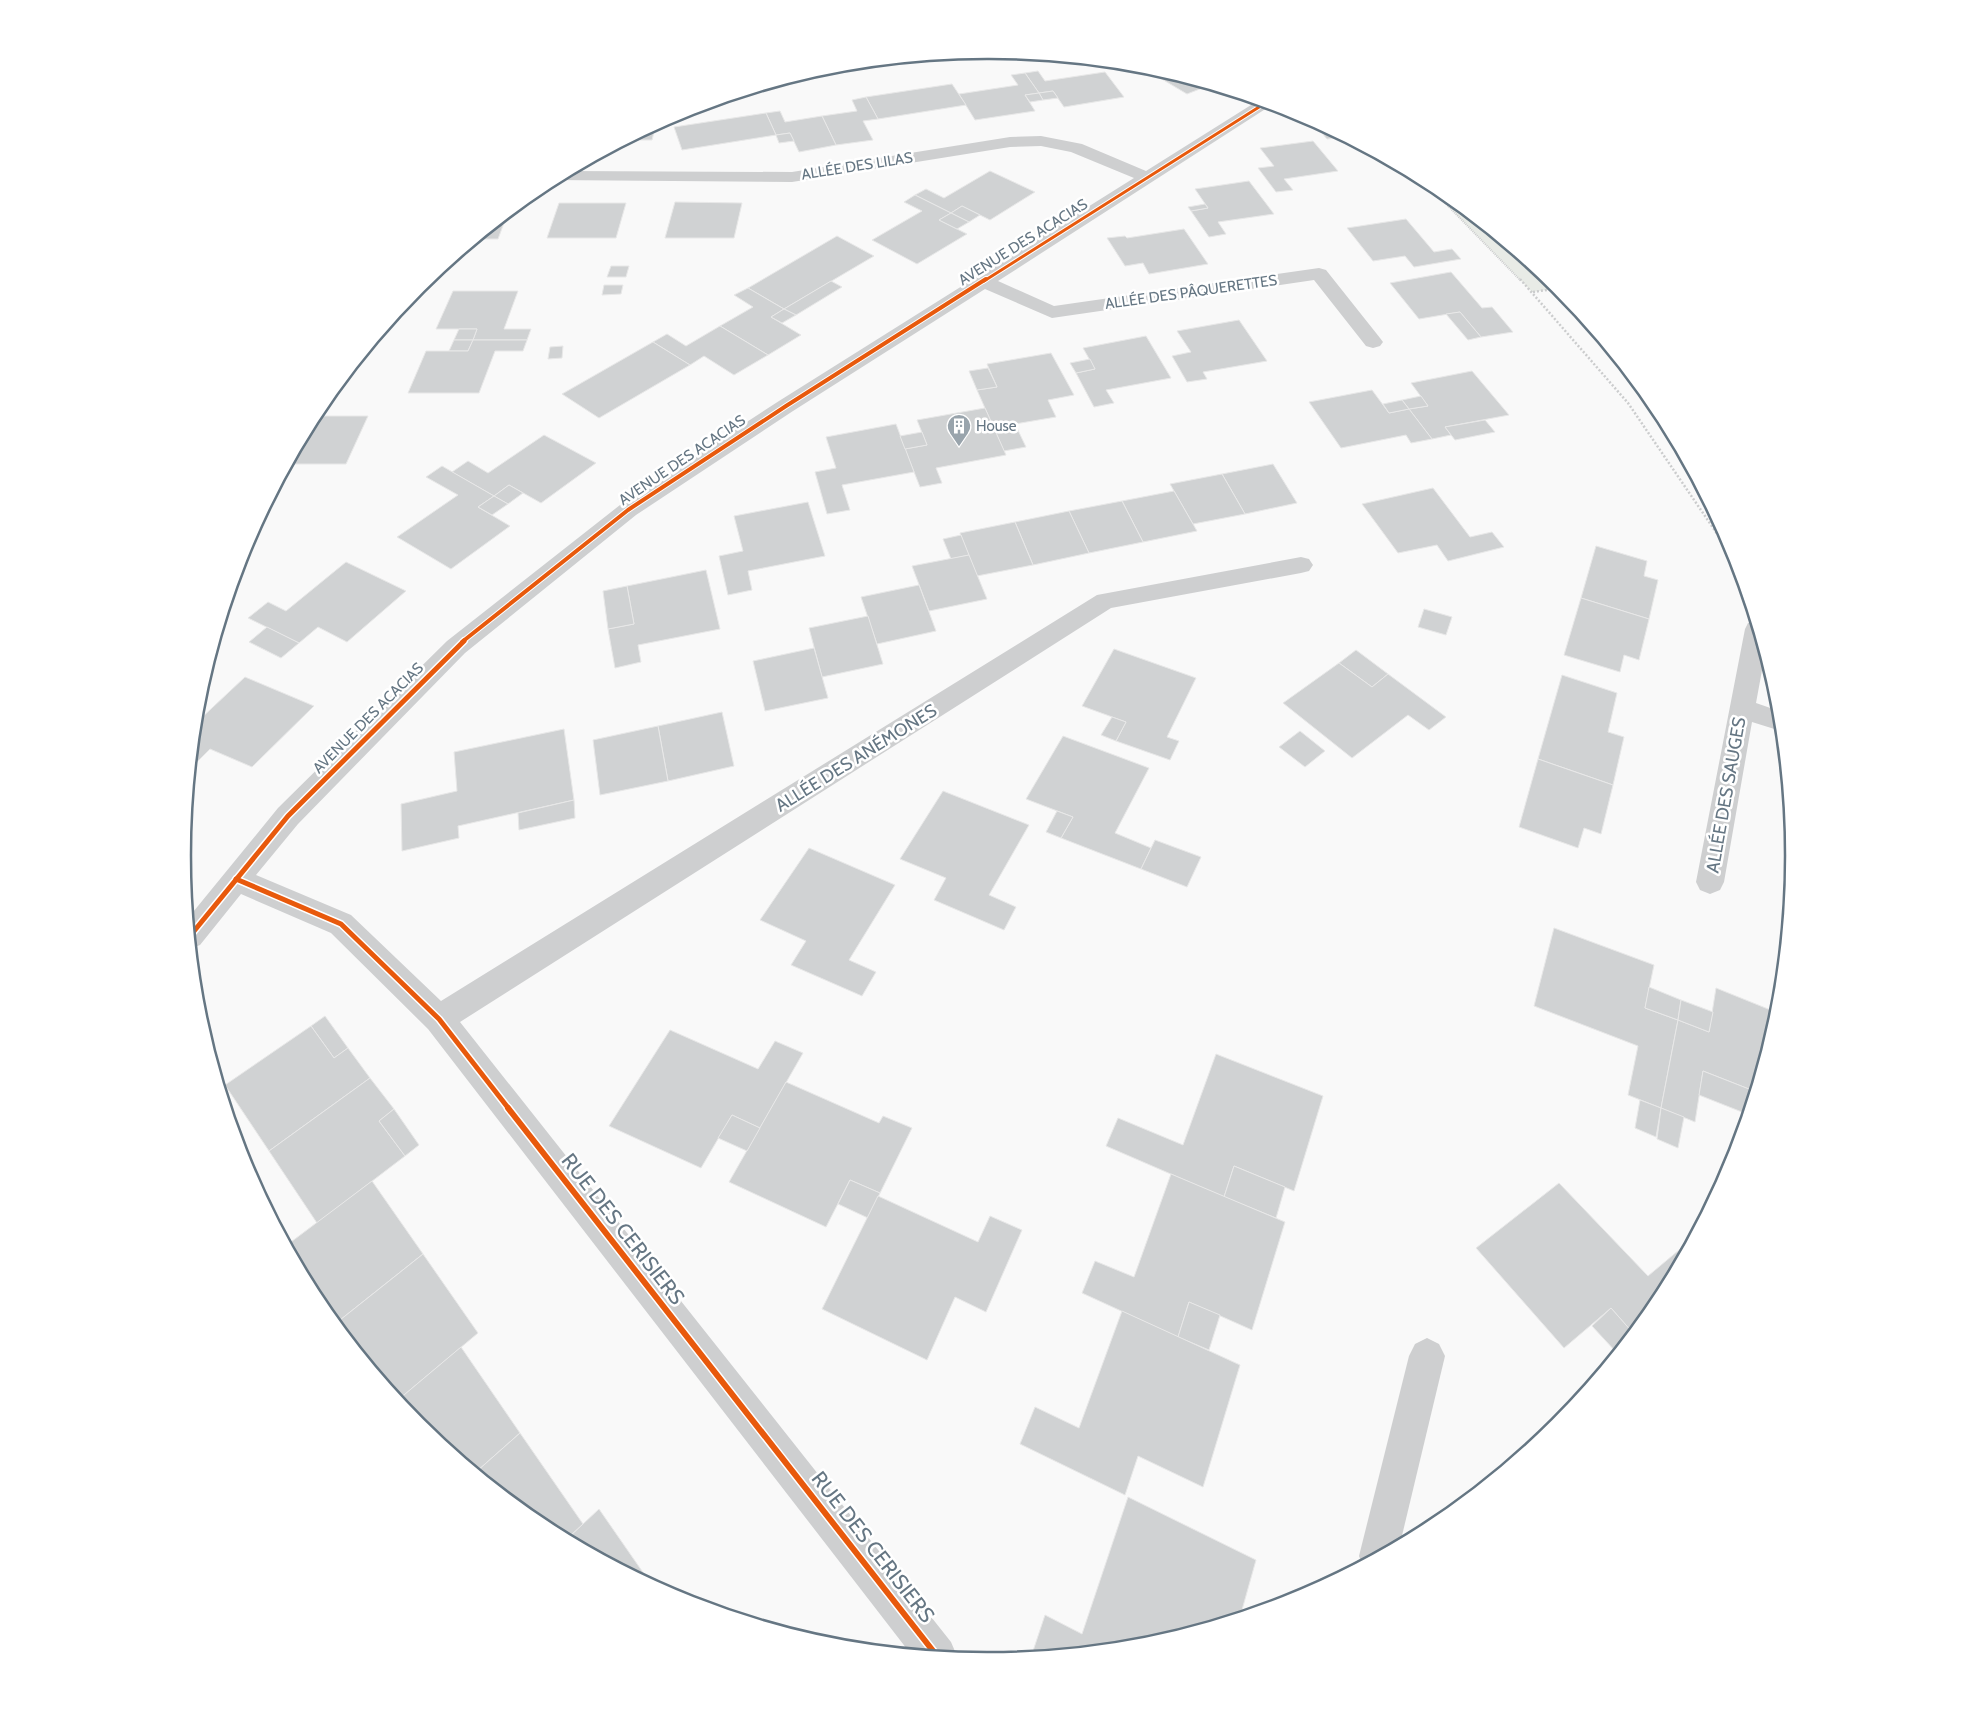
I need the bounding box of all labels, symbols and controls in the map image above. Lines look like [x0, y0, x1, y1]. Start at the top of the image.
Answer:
street label: ALLÉE DES LILAS [800, 147, 914, 184]
street label: AVENUE DES ACACIAS [955, 195, 1091, 289]
street label: ALLÉE DES PÂQUERETTES [1104, 270, 1279, 313]
street label: AVENUE DES ACACIAS [615, 411, 749, 509]
building icon: House [946, 413, 972, 447]
place label: House [976, 417, 1017, 435]
street label: AVENUE DES ACACIAS [309, 659, 427, 777]
street label: ALLÉE DES ANÉMONES [771, 699, 941, 817]
street label: ALLÉE DES SAUGES [1701, 715, 1751, 875]
street label: RUE DES CERISIERS [557, 1148, 690, 1309]
street label: RUE DES CERISIERS [807, 1466, 940, 1627]

